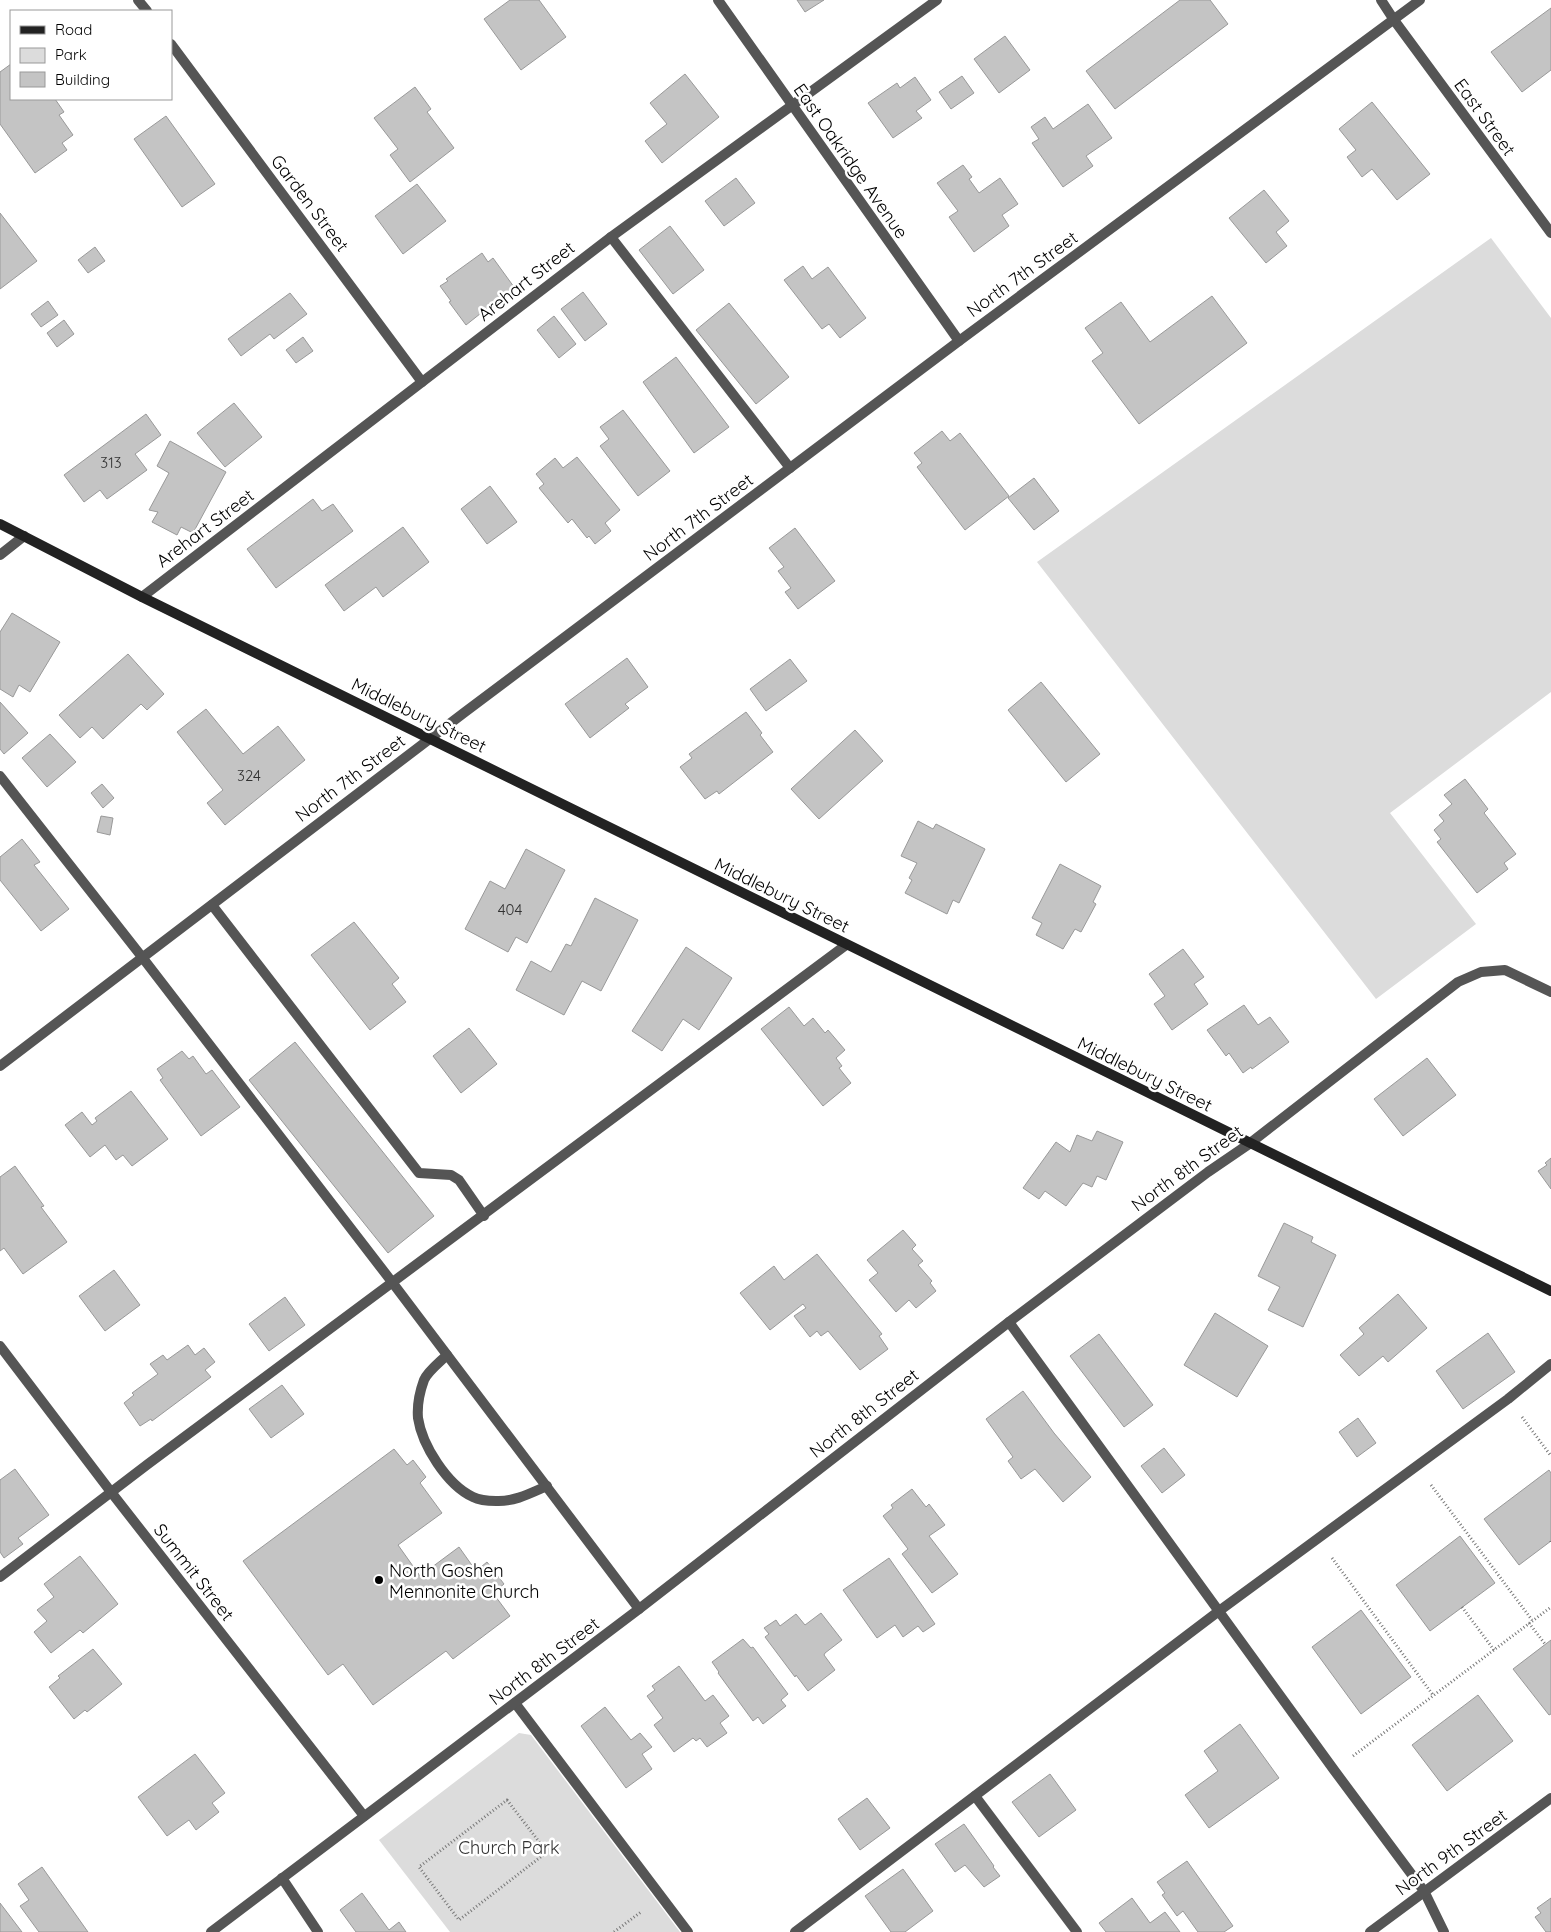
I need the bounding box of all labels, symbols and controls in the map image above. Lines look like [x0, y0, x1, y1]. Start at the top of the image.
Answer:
legend [10, 10, 172, 100]
text: Road [55, 20, 92, 39]
text: Park [55, 45, 87, 64]
text: Building [55, 70, 110, 89]
street label: East Street [1449, 74, 1521, 160]
street label: East Oakridge Avenue [789, 79, 913, 243]
street label: Garden Street [266, 150, 354, 256]
street label: North 7th Street [962, 226, 1082, 322]
street label: Arehart Street [473, 236, 579, 326]
house number: 313 [100, 453, 122, 472]
street label: North 7th Street [638, 468, 758, 566]
street label: Arehart Street [152, 484, 258, 572]
street label: Middlebury Street [348, 672, 490, 758]
street label: North 7th Street [290, 729, 410, 827]
house number: 324 [237, 766, 261, 785]
street label: Middlebury Street [711, 852, 853, 938]
house number: 404 [498, 900, 522, 919]
street label: Middlebury Street [1074, 1031, 1216, 1117]
street label: North 8th Street [1127, 1120, 1247, 1216]
street label: North 8th Street [805, 1363, 923, 1463]
street label: Summit Street [149, 1519, 239, 1625]
place label: North Goshen Mennonite Church [389, 1559, 539, 1603]
marker: North Goshen Mennonite Church [373, 1574, 385, 1586]
street label: North 8th Street [484, 1612, 604, 1710]
street label: North 9th Street [1391, 1804, 1511, 1900]
park label: Church Park [458, 1836, 560, 1859]

